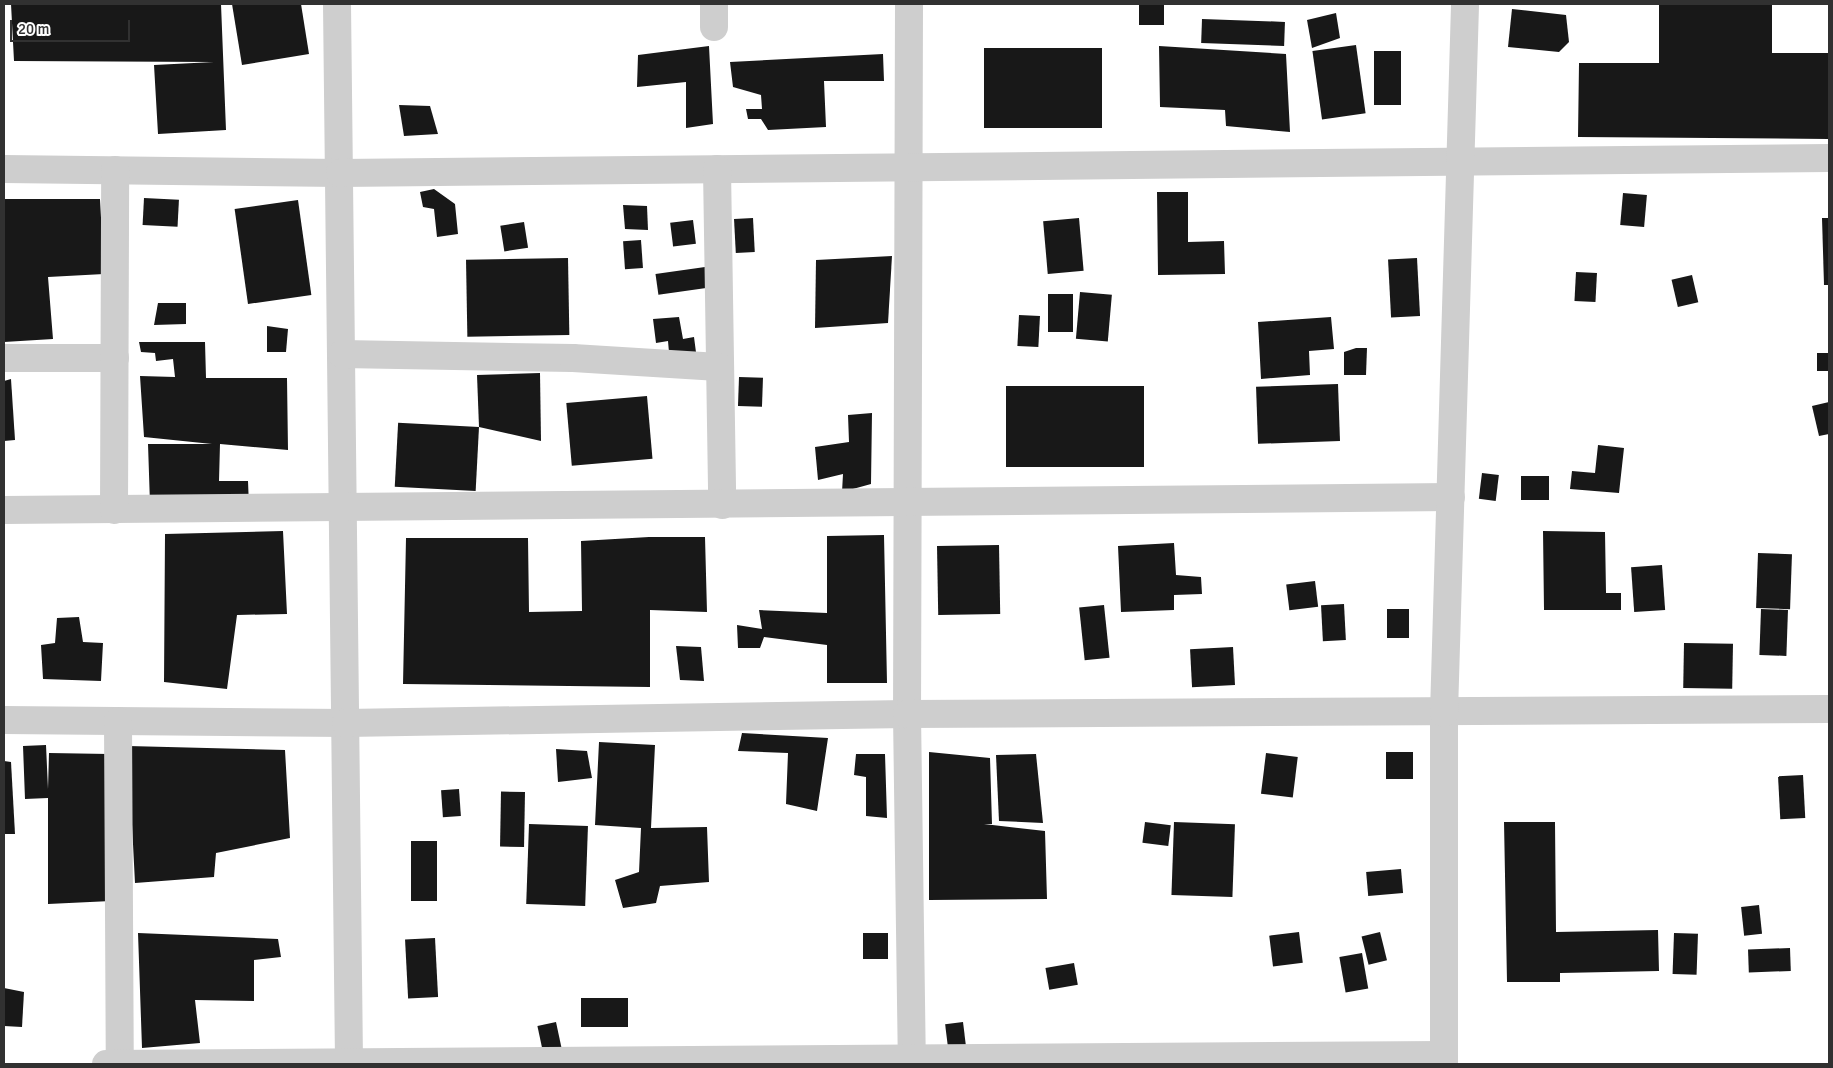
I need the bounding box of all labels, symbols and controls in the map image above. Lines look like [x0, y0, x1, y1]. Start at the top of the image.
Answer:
scale bar [12, 10, 132, 42]
text: 20 m [18, 20, 49, 38]

